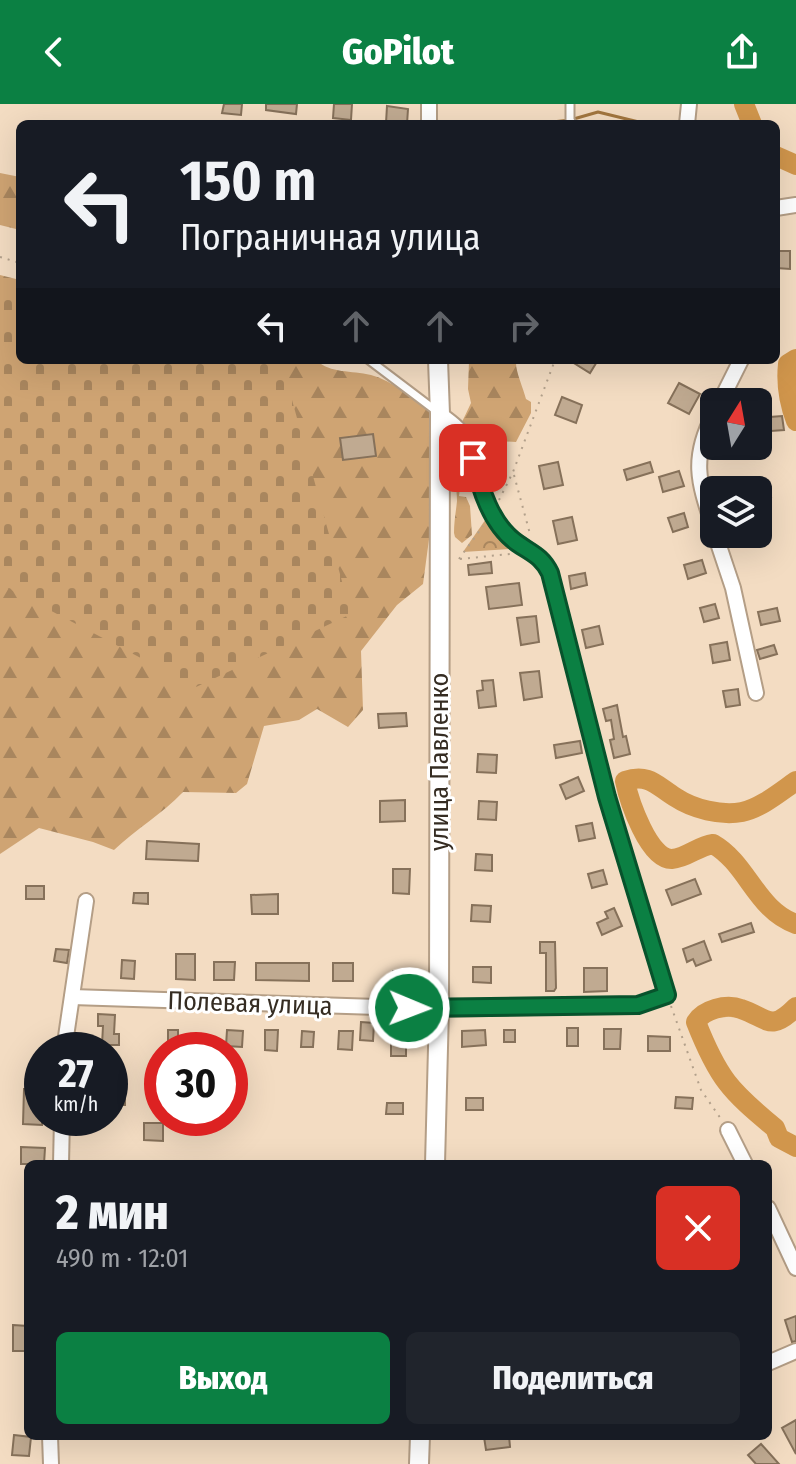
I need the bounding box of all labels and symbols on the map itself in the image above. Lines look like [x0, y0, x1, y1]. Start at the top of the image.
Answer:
north arrow [700, 388, 772, 460]
pin [439, 424, 507, 492]
street label: улица Павленко [424, 673, 455, 851]
position arrow [367, 966, 451, 1050]
street label: Полевая улица [167, 985, 333, 1022]
speed limit sign: 30 [144, 1032, 248, 1136]

